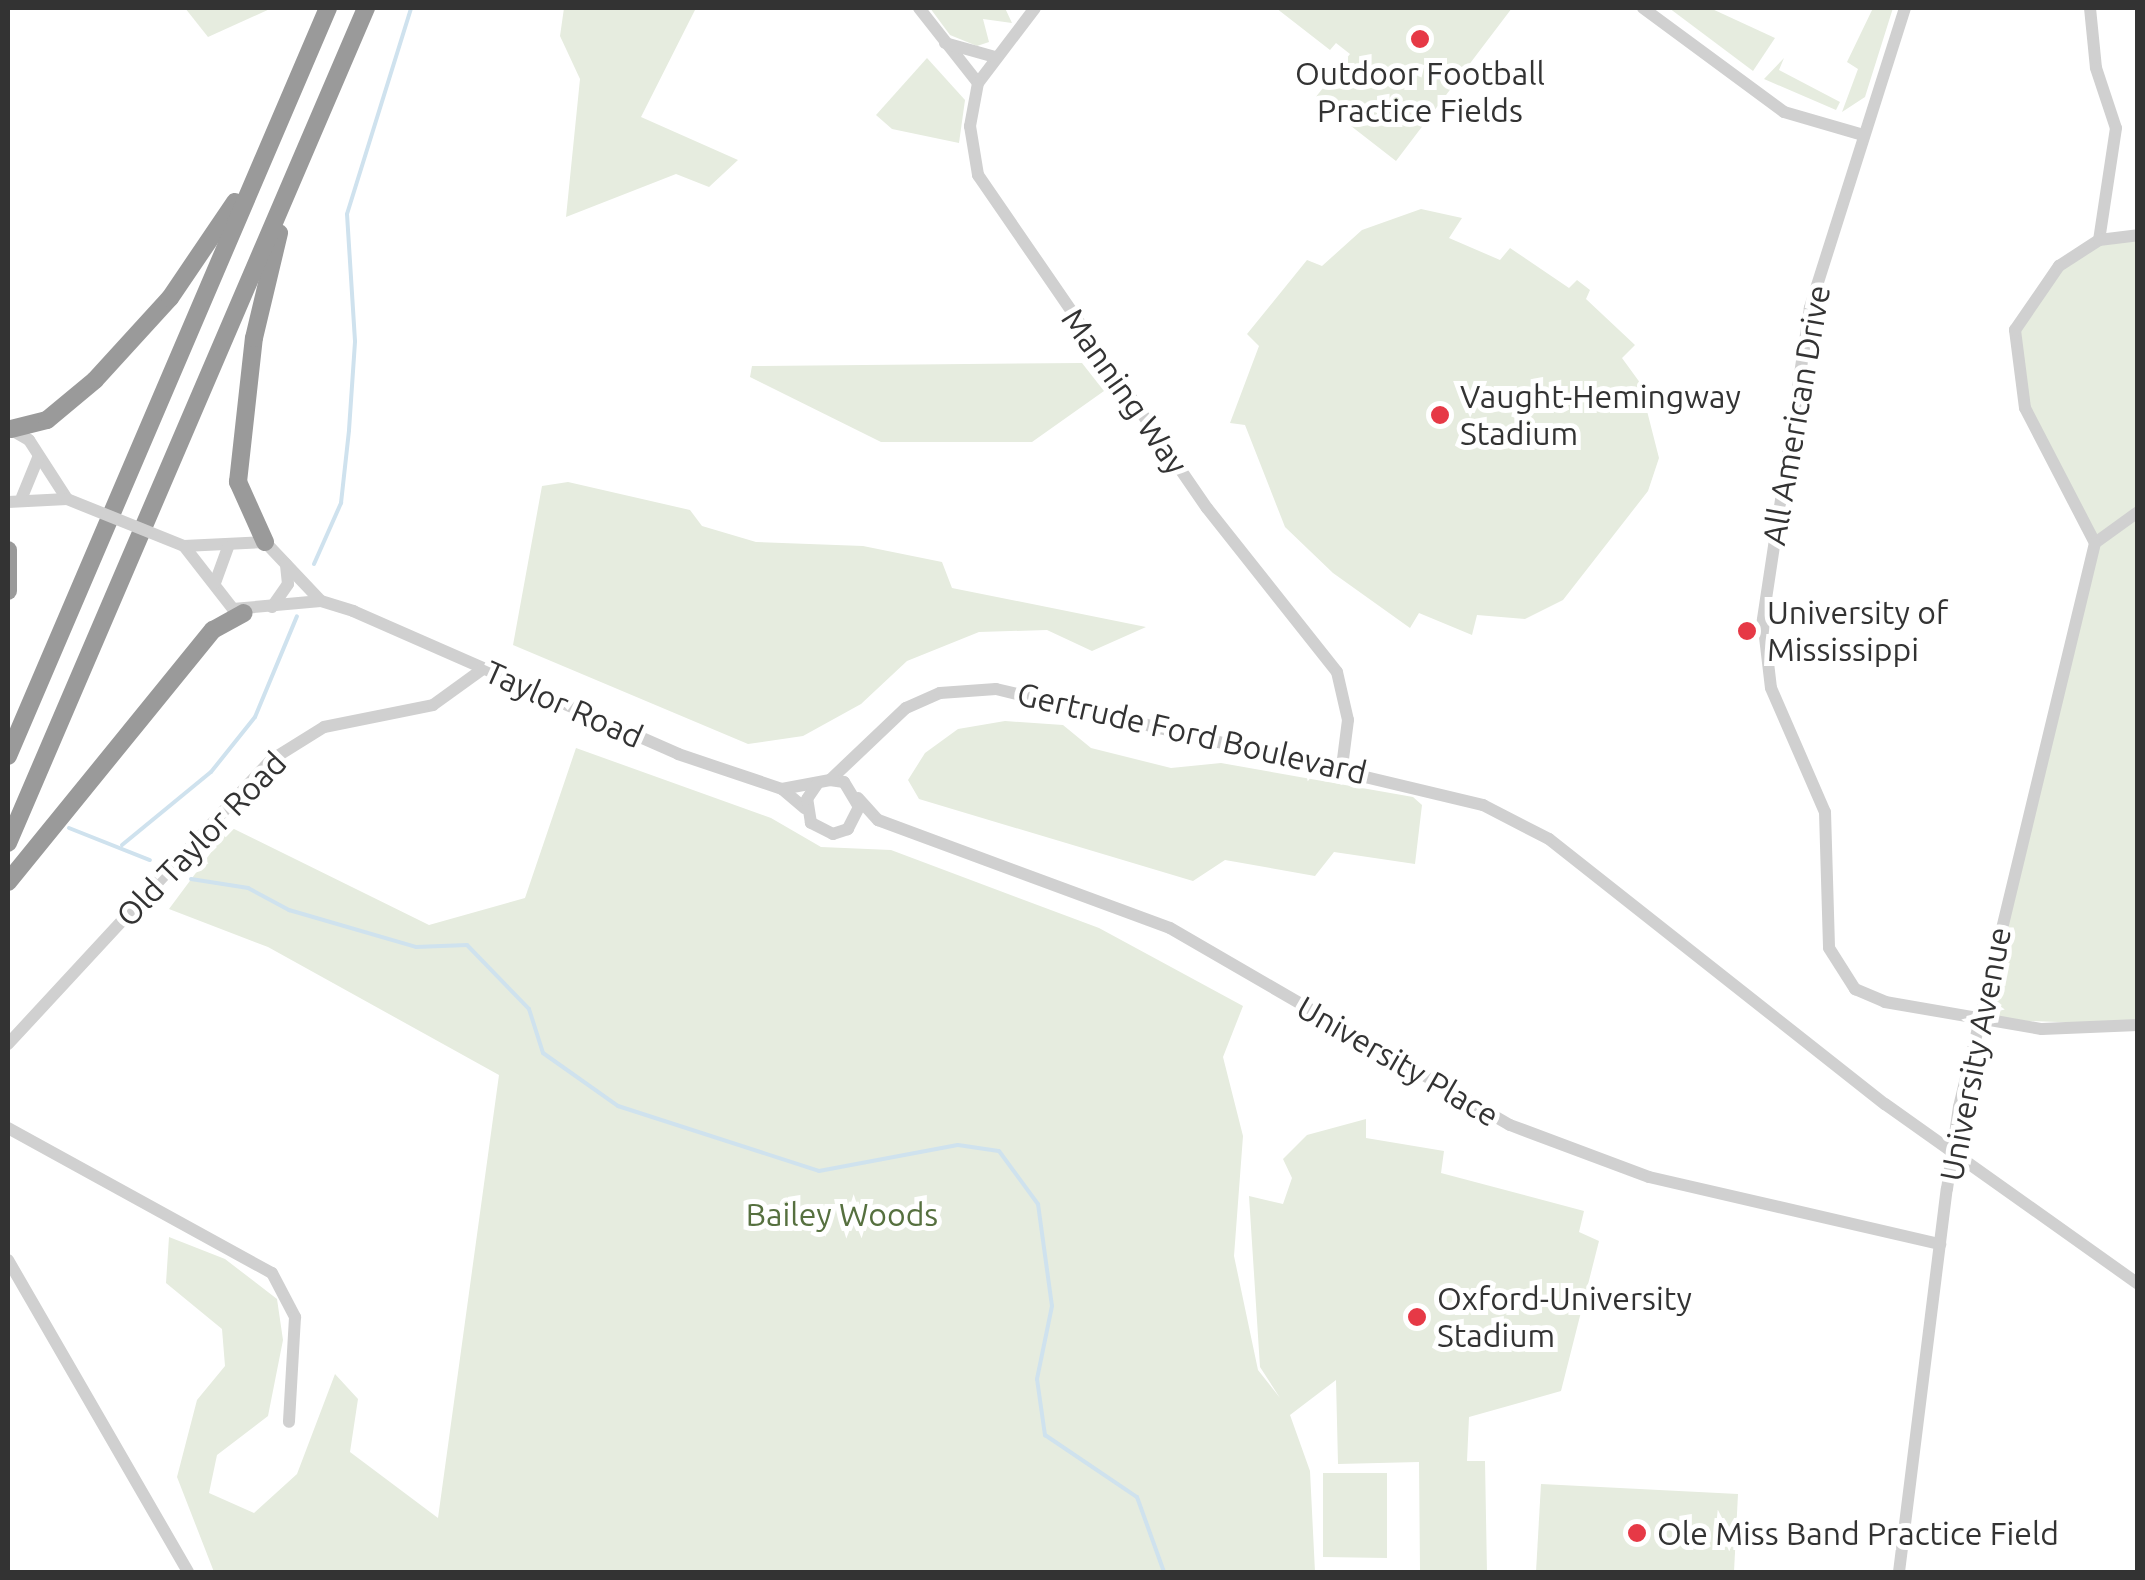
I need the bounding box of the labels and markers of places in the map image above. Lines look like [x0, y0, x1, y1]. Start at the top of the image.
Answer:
marker: Outdoor Football Practice Fields [1409, 28, 1431, 50]
place label: Outdoor Football Practice Fields [1295, 55, 1545, 130]
place label: Vaught-Hemingway Stadium [1460, 378, 1741, 453]
marker: Vaught-Hemingway Stadium [1429, 404, 1451, 426]
place label: University of Mississippi [1767, 594, 1948, 669]
marker: University of Mississippi [1736, 620, 1758, 642]
place label: Oxford-University Stadium [1437, 1280, 1692, 1355]
marker: Oxford-University Stadium [1406, 1306, 1428, 1328]
place label: Ole Miss Band Practice Field [1657, 1514, 2059, 1552]
marker: Ole Miss Band Practice Field [1626, 1522, 1648, 1544]

